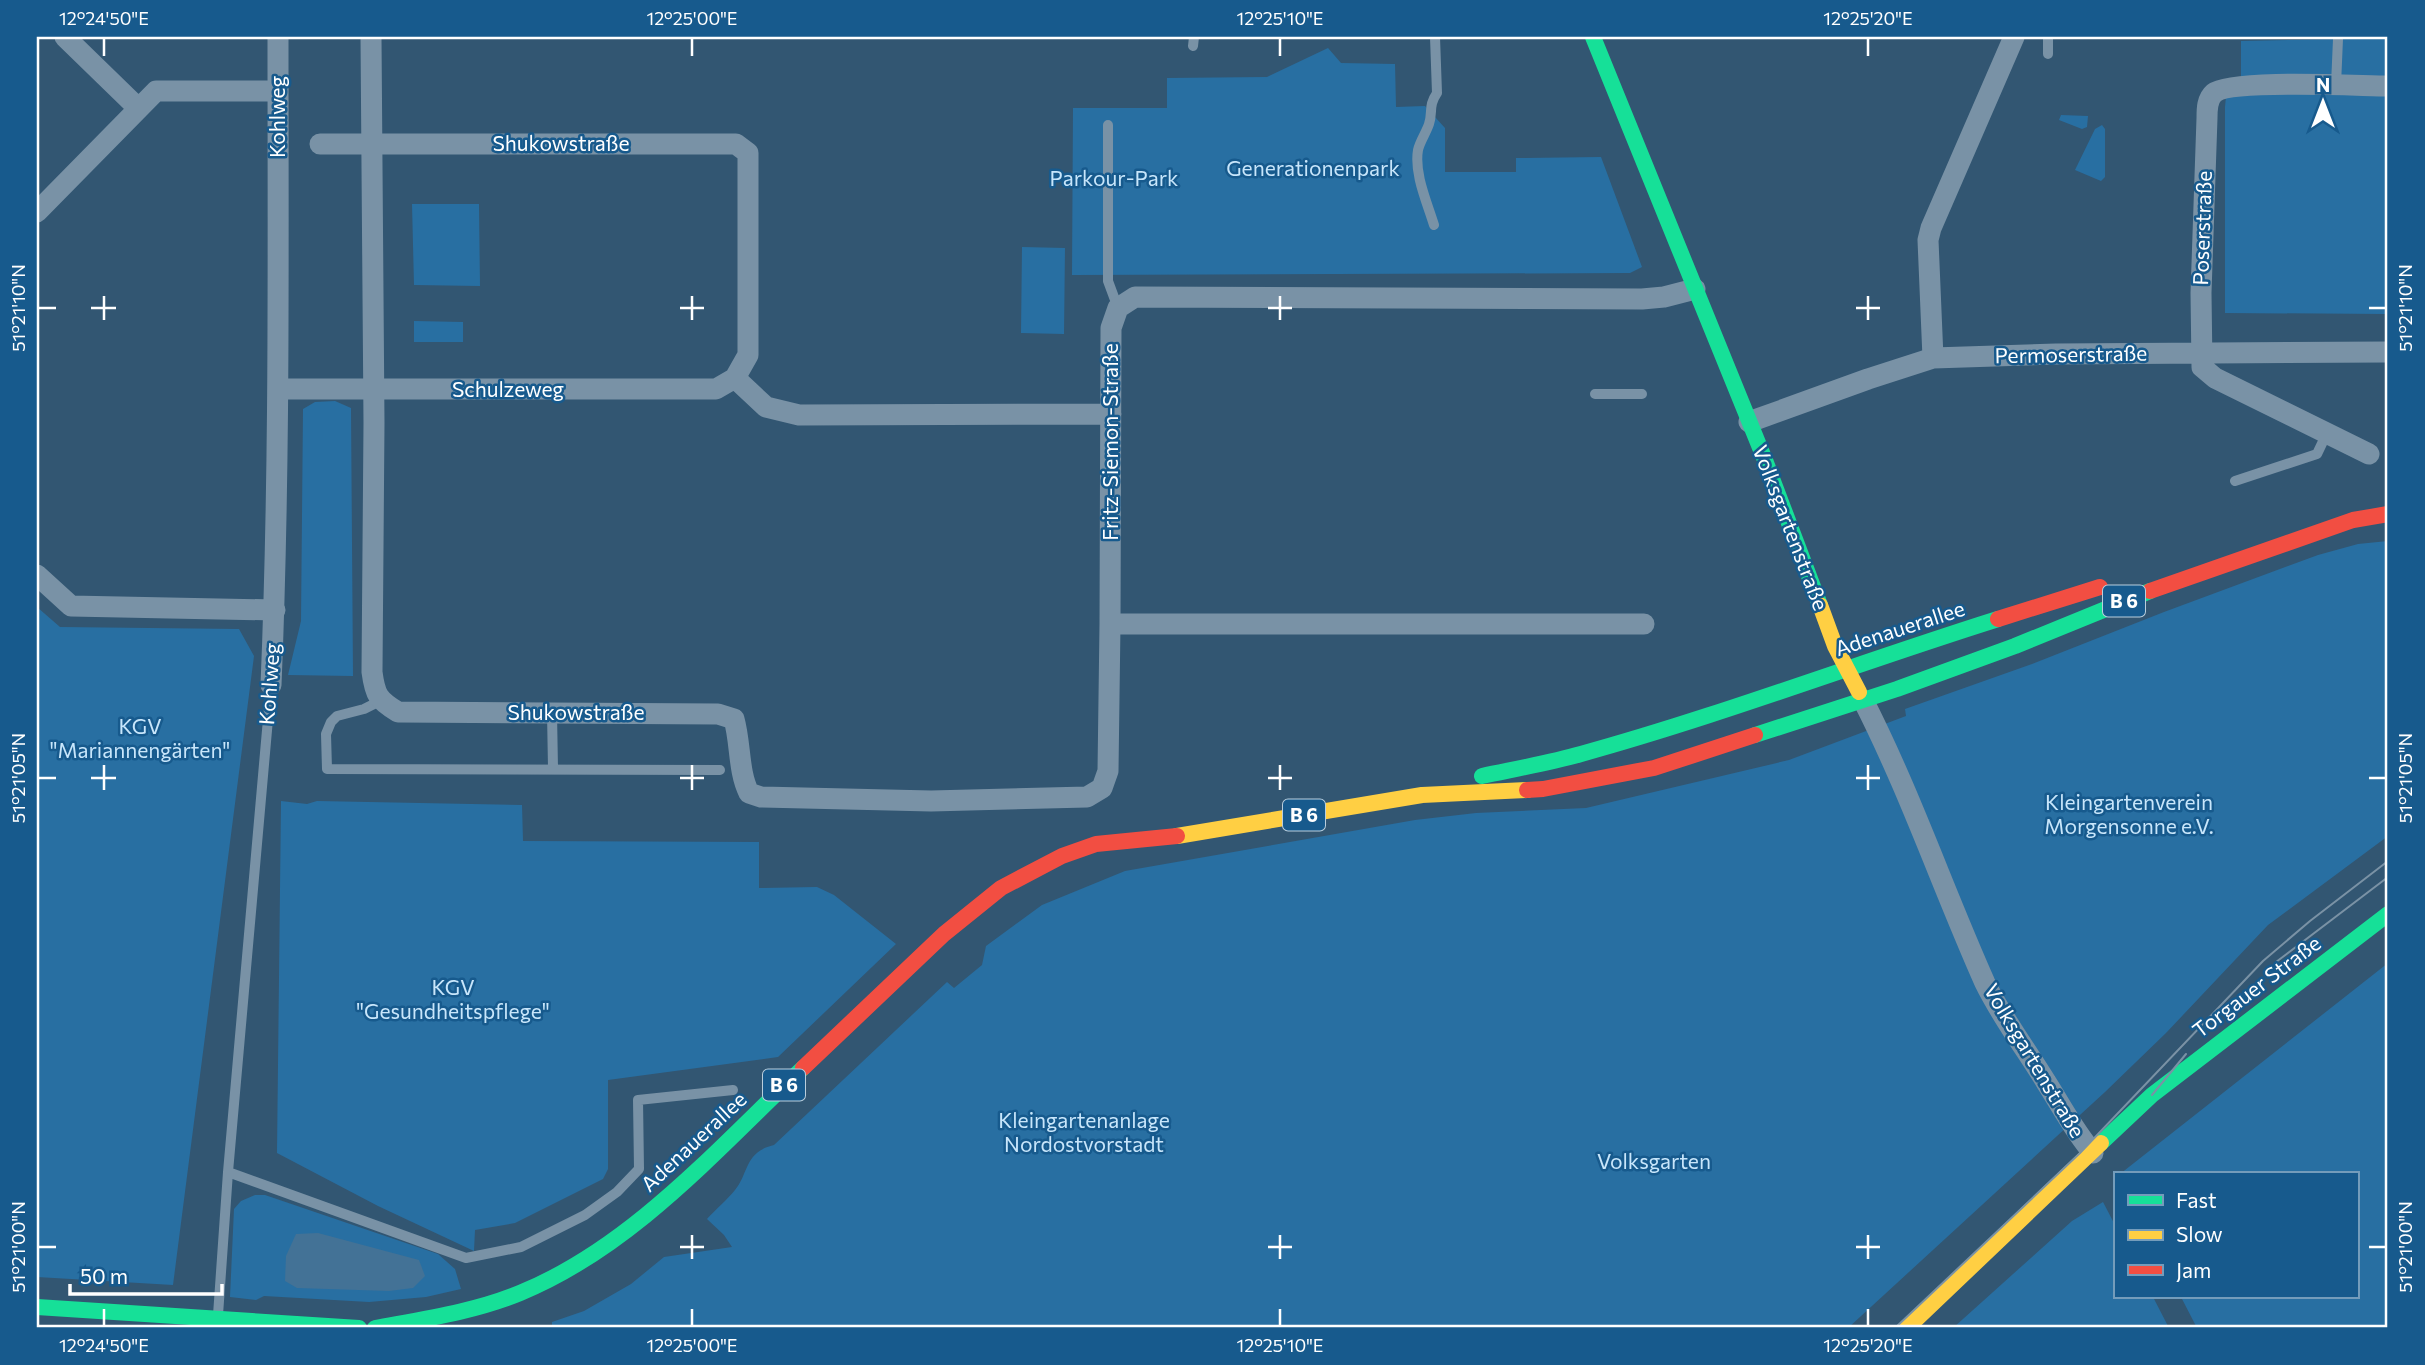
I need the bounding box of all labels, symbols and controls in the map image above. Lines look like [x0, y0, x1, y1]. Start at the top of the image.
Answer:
text: 12°24'50"E [59, 7, 149, 29]
text: 12°25'00"E [646, 7, 738, 29]
text: 12°25'10"E [1236, 7, 1324, 29]
text: 12°25'20"E [1823, 7, 1913, 29]
north arrow [2288, 66, 2358, 136]
text: N [2316, 73, 2330, 96]
street label: Kohlweg [264, 76, 289, 158]
street label: Shukowstraße [493, 130, 629, 155]
park label: Generationenpark [1226, 155, 1400, 180]
park label: Parkour-Park [1050, 165, 1178, 190]
street label: Poserstraße [2187, 170, 2216, 286]
text: 51°21'10"N [7, 264, 29, 352]
text: 51°21'10"N [2394, 264, 2416, 352]
street label: Permoserstraße [1994, 340, 2148, 367]
street label: Fritz-Siemon-Straße [1097, 343, 1122, 541]
street label: Schulzeweg [452, 376, 564, 401]
street label: Volksgartenstraße [1748, 441, 1834, 614]
road number: B 6 [2103, 586, 2145, 616]
street label: Adenauerallee [1831, 595, 1968, 660]
street label: Kohlweg [253, 642, 284, 726]
street label: Shukowstraße [508, 699, 644, 724]
park label: KGV "Mariannengärten" [50, 713, 230, 762]
text: 51°21'05"N [7, 733, 29, 823]
text: 51°21'05"N [2394, 733, 2416, 823]
park label: Kleingartenverein Morgensonne e.V. [2044, 789, 2214, 838]
road number: B 6 [1283, 800, 1325, 830]
street label: Torgauer Straße [2187, 930, 2325, 1042]
park label: KGV "Gesundheitspflege" [356, 974, 550, 1023]
street label: Volksgartenstraße [1980, 979, 2091, 1142]
road number: B 6 [763, 1070, 805, 1100]
street label: Adenauerallee [635, 1086, 751, 1196]
park label: Kleingartenanlage Nordostvorstadt [998, 1107, 1170, 1156]
park label: Volksgarten [1597, 1148, 1711, 1173]
legend [2114, 1172, 2358, 1298]
text: Fast [2176, 1187, 2217, 1212]
text: 51°21'00"N [7, 1201, 29, 1293]
text: 51°21'00"N [2394, 1201, 2416, 1293]
text: Slow [2176, 1221, 2223, 1246]
scale bar [70, 1253, 222, 1297]
text: Jam [2176, 1257, 2211, 1282]
text: 50 m [80, 1263, 128, 1288]
text: 12°24'50"E [59, 1334, 149, 1356]
text: 12°25'00"E [646, 1334, 738, 1356]
text: 12°25'10"E [1236, 1334, 1324, 1356]
text: 12°25'20"E [1823, 1334, 1913, 1356]

